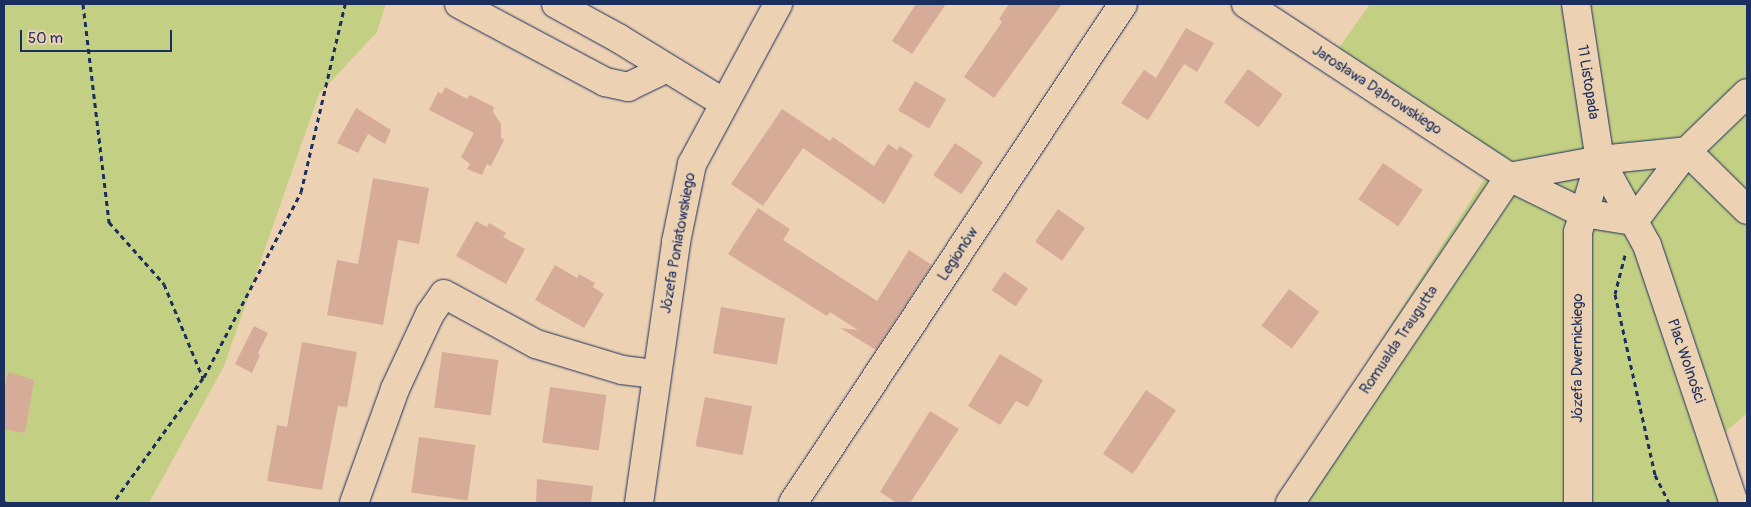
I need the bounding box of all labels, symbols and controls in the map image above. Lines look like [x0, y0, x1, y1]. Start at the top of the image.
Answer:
scale bar [22, 20, 175, 52]
text: 50 m [28, 29, 63, 48]
street label: Jarosława Dąbrowskiego [1309, 41, 1445, 139]
street label: 11 Listopada [1573, 43, 1603, 121]
street label: Józefa Poniatowskiego [657, 171, 699, 315]
street label: Legionów [934, 224, 982, 284]
street label: Romualda Traugutta [1356, 282, 1442, 398]
street label: Józefa Dwernickiego [1569, 293, 1587, 423]
street label: Plac Wolności [1663, 316, 1709, 406]

